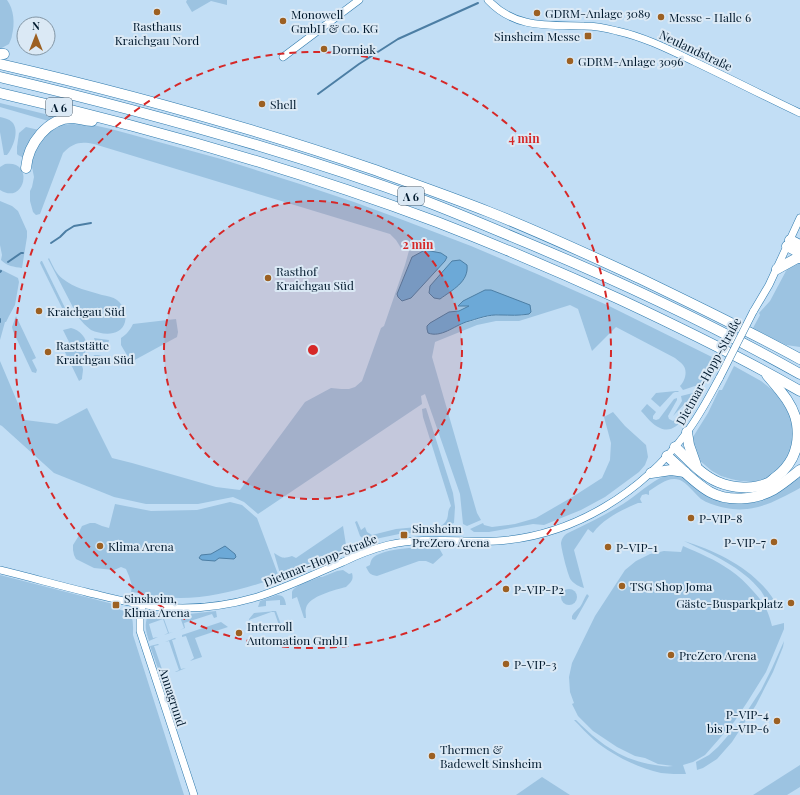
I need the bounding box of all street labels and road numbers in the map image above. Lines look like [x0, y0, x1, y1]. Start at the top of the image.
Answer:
street label: Neulandstraße [657, 26, 735, 74]
road number: A 6 [46, 98, 72, 116]
road number: A 6 [398, 187, 424, 205]
street label: Dietmar-Hopp-Straße [672, 314, 744, 428]
street label: Dietmar-Hopp-Straße [261, 530, 379, 590]
street label: Annagrund [156, 665, 190, 728]

